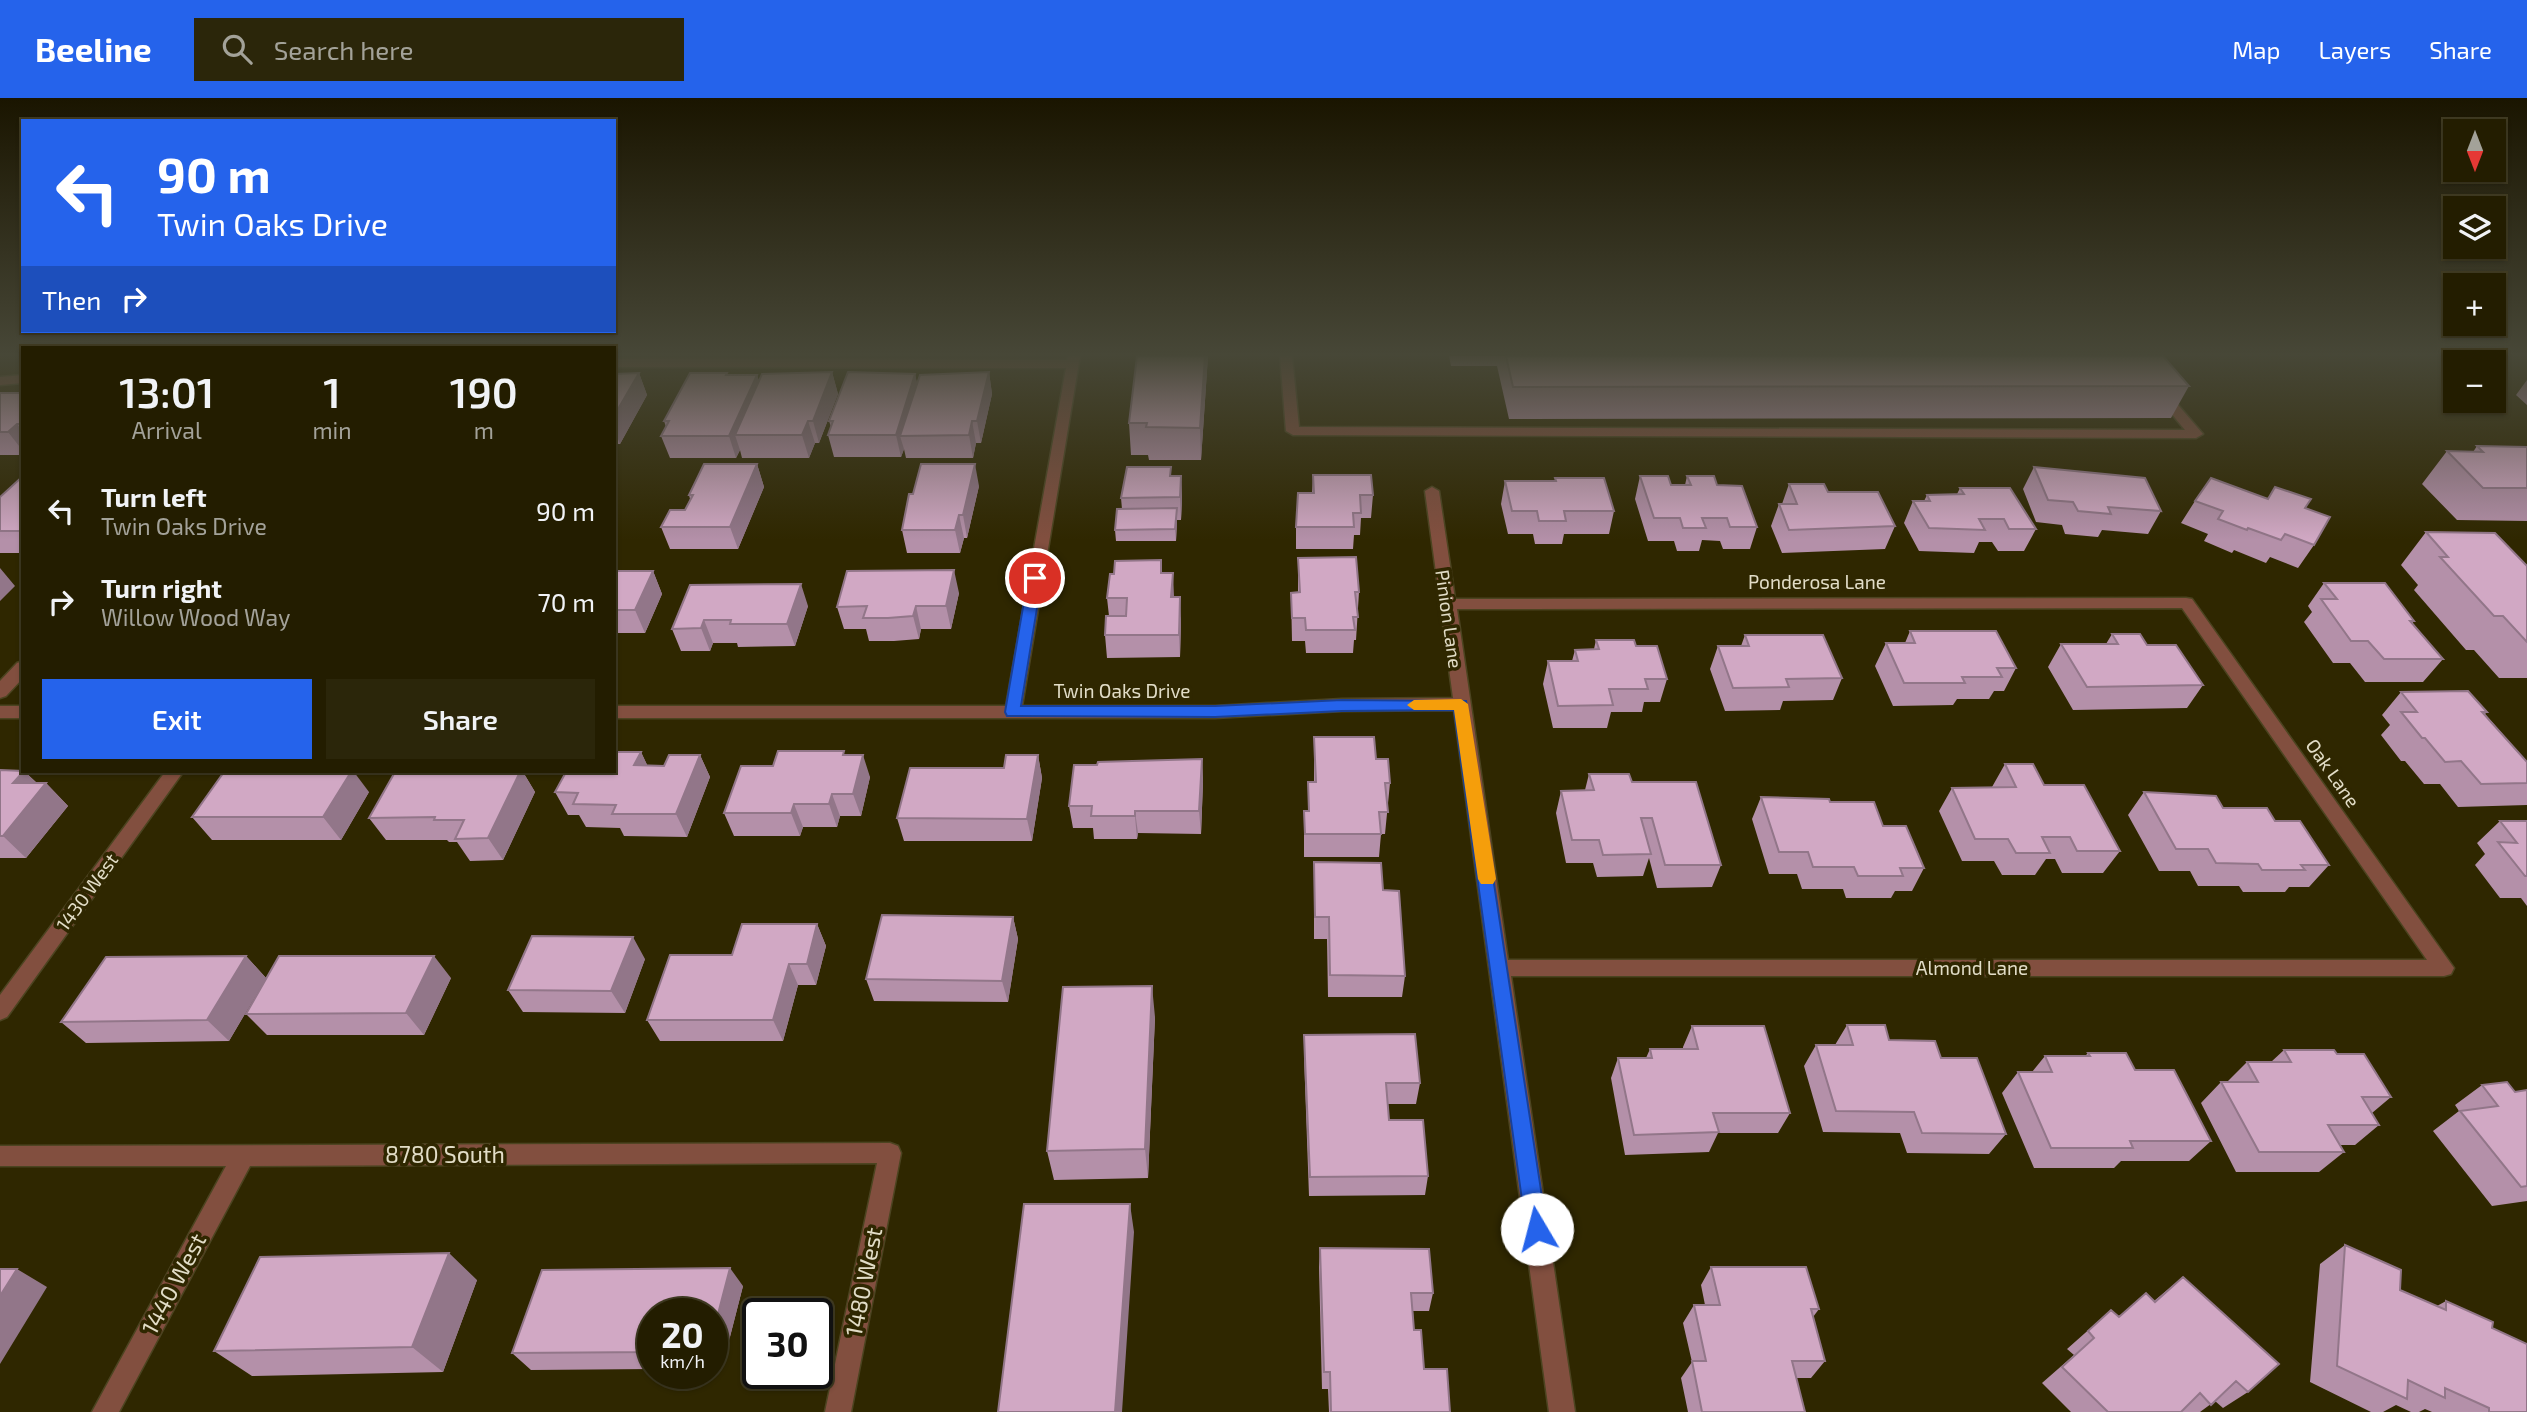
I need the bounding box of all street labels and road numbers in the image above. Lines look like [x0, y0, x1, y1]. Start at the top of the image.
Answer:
street label: Pinion Lane [1431, 568, 1468, 670]
street label: Ponderosa Lane [1748, 570, 1886, 593]
street label: Twin Oaks Drive [1053, 679, 1191, 702]
street label: Oak Lane [2302, 734, 2365, 811]
street label: 1430 West [51, 849, 122, 935]
street label: Almond Lane [1916, 956, 2028, 979]
street label: 8780 South [385, 1140, 505, 1168]
street label: 1480 West [839, 1225, 887, 1339]
street label: 1440 West [135, 1228, 211, 1339]

